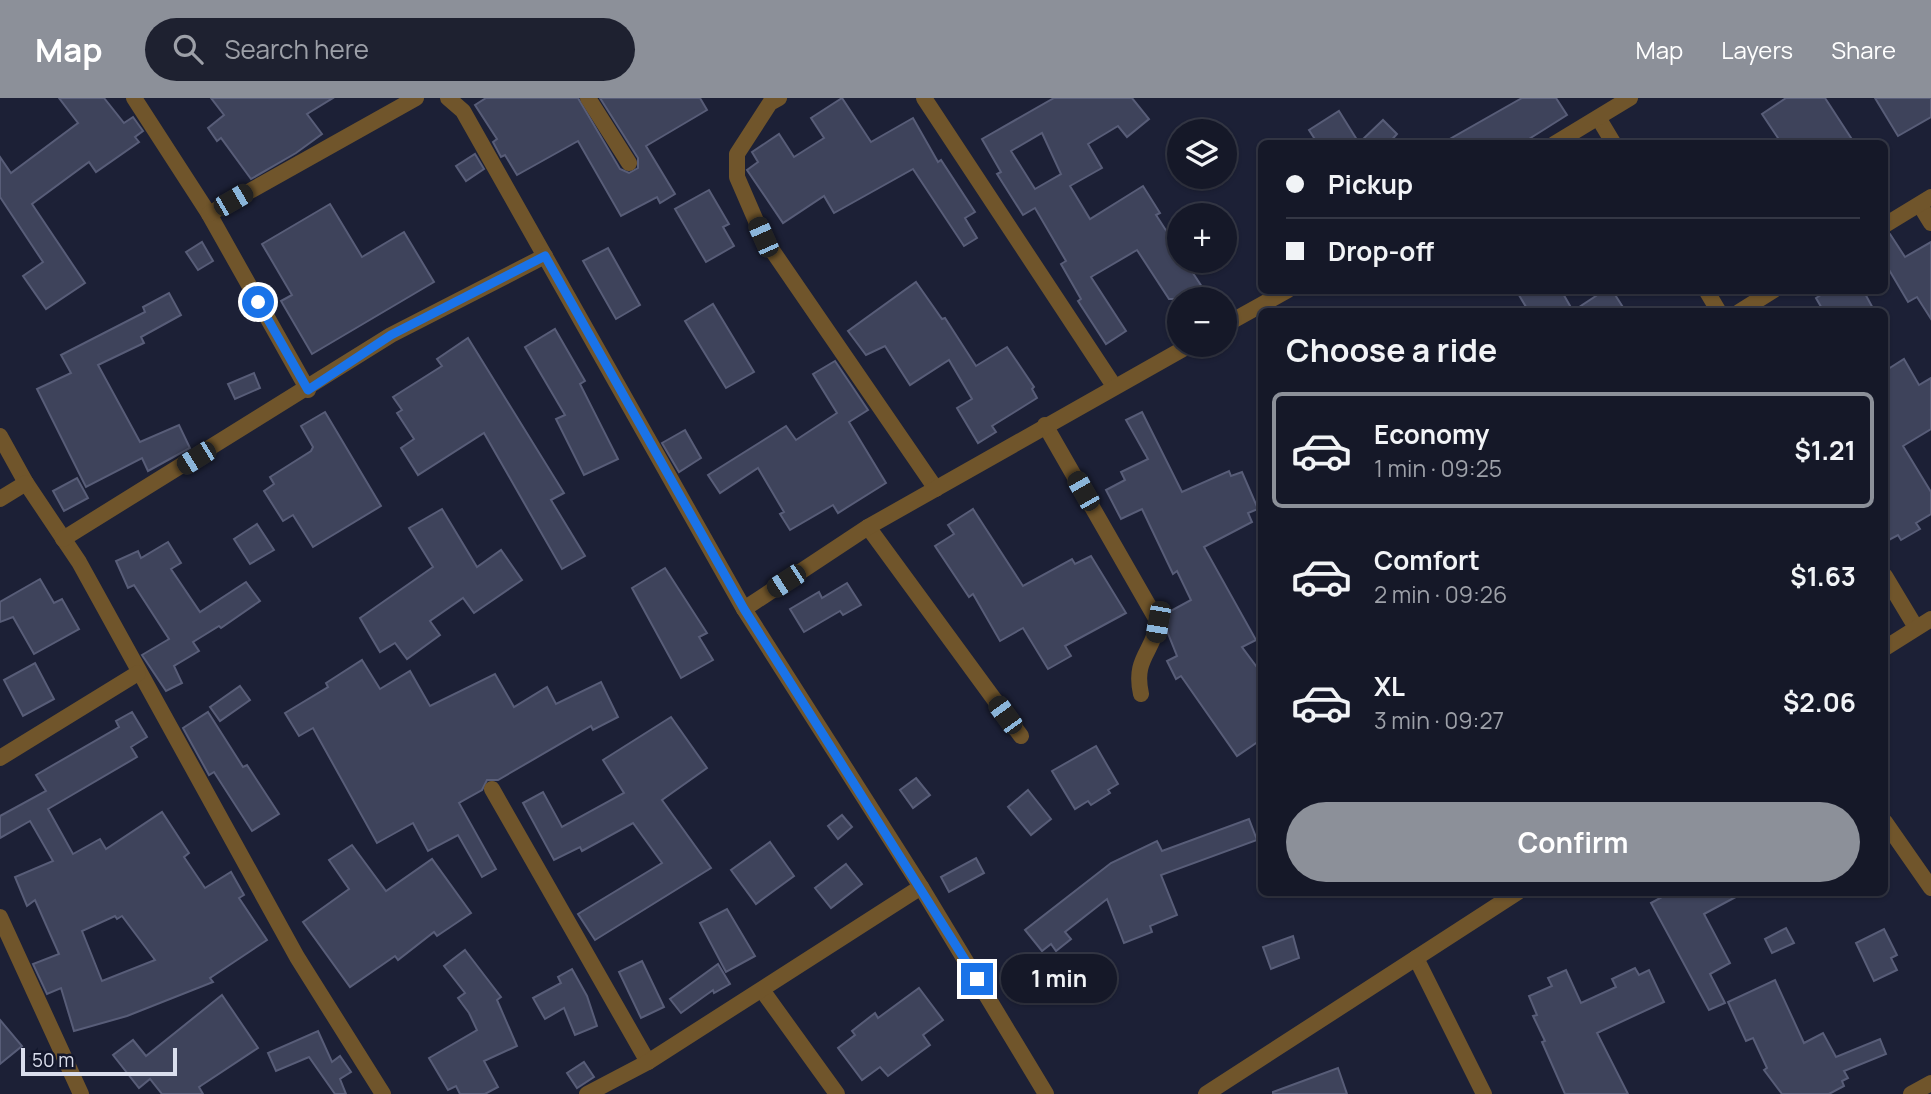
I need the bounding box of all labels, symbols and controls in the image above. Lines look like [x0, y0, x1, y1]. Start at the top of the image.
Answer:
search box [145, 18, 635, 81]
text: Map [35, 27, 103, 72]
icon: search [169, 30, 207, 68]
text: Search here [225, 31, 369, 67]
text: Map [1636, 33, 1683, 66]
text: Layers [1721, 33, 1793, 66]
text: Share [1831, 33, 1896, 66]
map controls [1167, 119, 1237, 357]
button: layers [1167, 119, 1237, 189]
text: Pickup [1328, 166, 1413, 202]
car [210, 180, 257, 220]
button: + [1167, 203, 1237, 273]
car [745, 214, 782, 260]
text: Drop-off [1328, 233, 1434, 269]
route start [242, 286, 274, 318]
button: − [1167, 287, 1237, 357]
text: Choose a ride [1286, 328, 1497, 372]
text: Economy [1374, 416, 1489, 452]
icon: car [1290, 419, 1353, 482]
text: $1.21 [1795, 432, 1856, 468]
car [173, 438, 220, 478]
text: 1 min · 09:25 [1374, 452, 1502, 484]
car [1064, 468, 1103, 514]
text: Comfort [1374, 542, 1480, 578]
icon: car [1290, 545, 1353, 608]
text: $1.63 [1790, 558, 1856, 594]
car [763, 561, 810, 601]
text: 2 min · 09:26 [1374, 578, 1507, 610]
car [1145, 599, 1172, 645]
text: XL [1374, 668, 1405, 704]
icon: car [1290, 671, 1353, 734]
text: $2.06 [1783, 684, 1856, 720]
car [985, 692, 1026, 738]
text: 3 min · 09:27 [1374, 704, 1504, 736]
button: Confirm [1286, 802, 1860, 882]
callout: 1 min [1002, 954, 1117, 1004]
text: 1 min [1031, 962, 1087, 994]
route end [961, 963, 993, 995]
scale bar [21, 1045, 177, 1077]
text: 50 m [32, 1047, 74, 1073]

